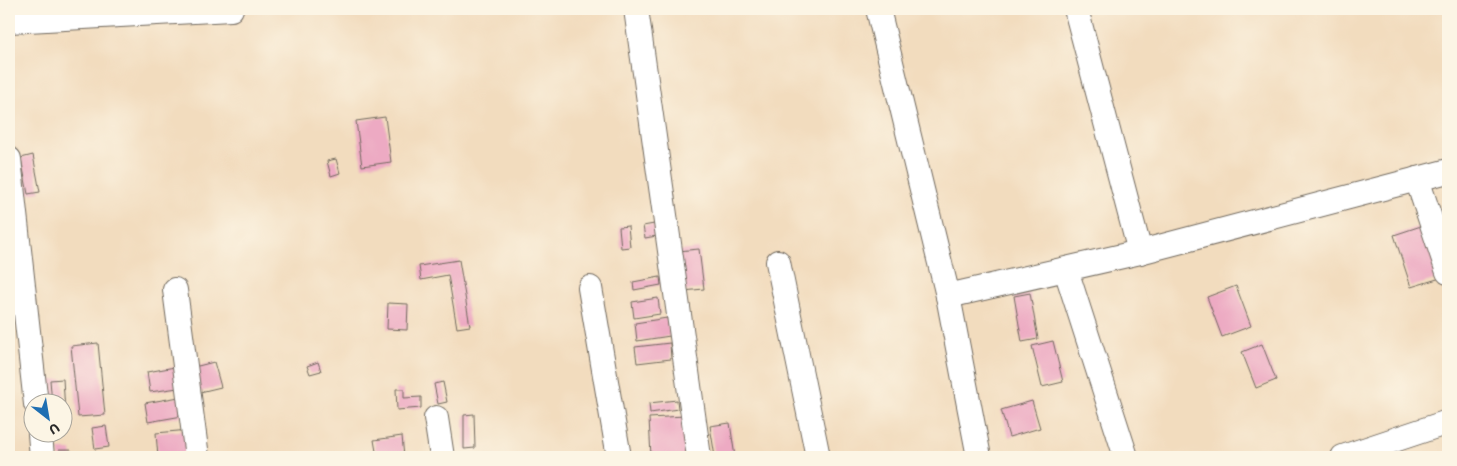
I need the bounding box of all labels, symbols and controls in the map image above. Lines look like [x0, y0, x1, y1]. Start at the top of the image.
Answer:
north arrow [22, 394, 72, 444]
text: U [46, 419, 63, 438]

